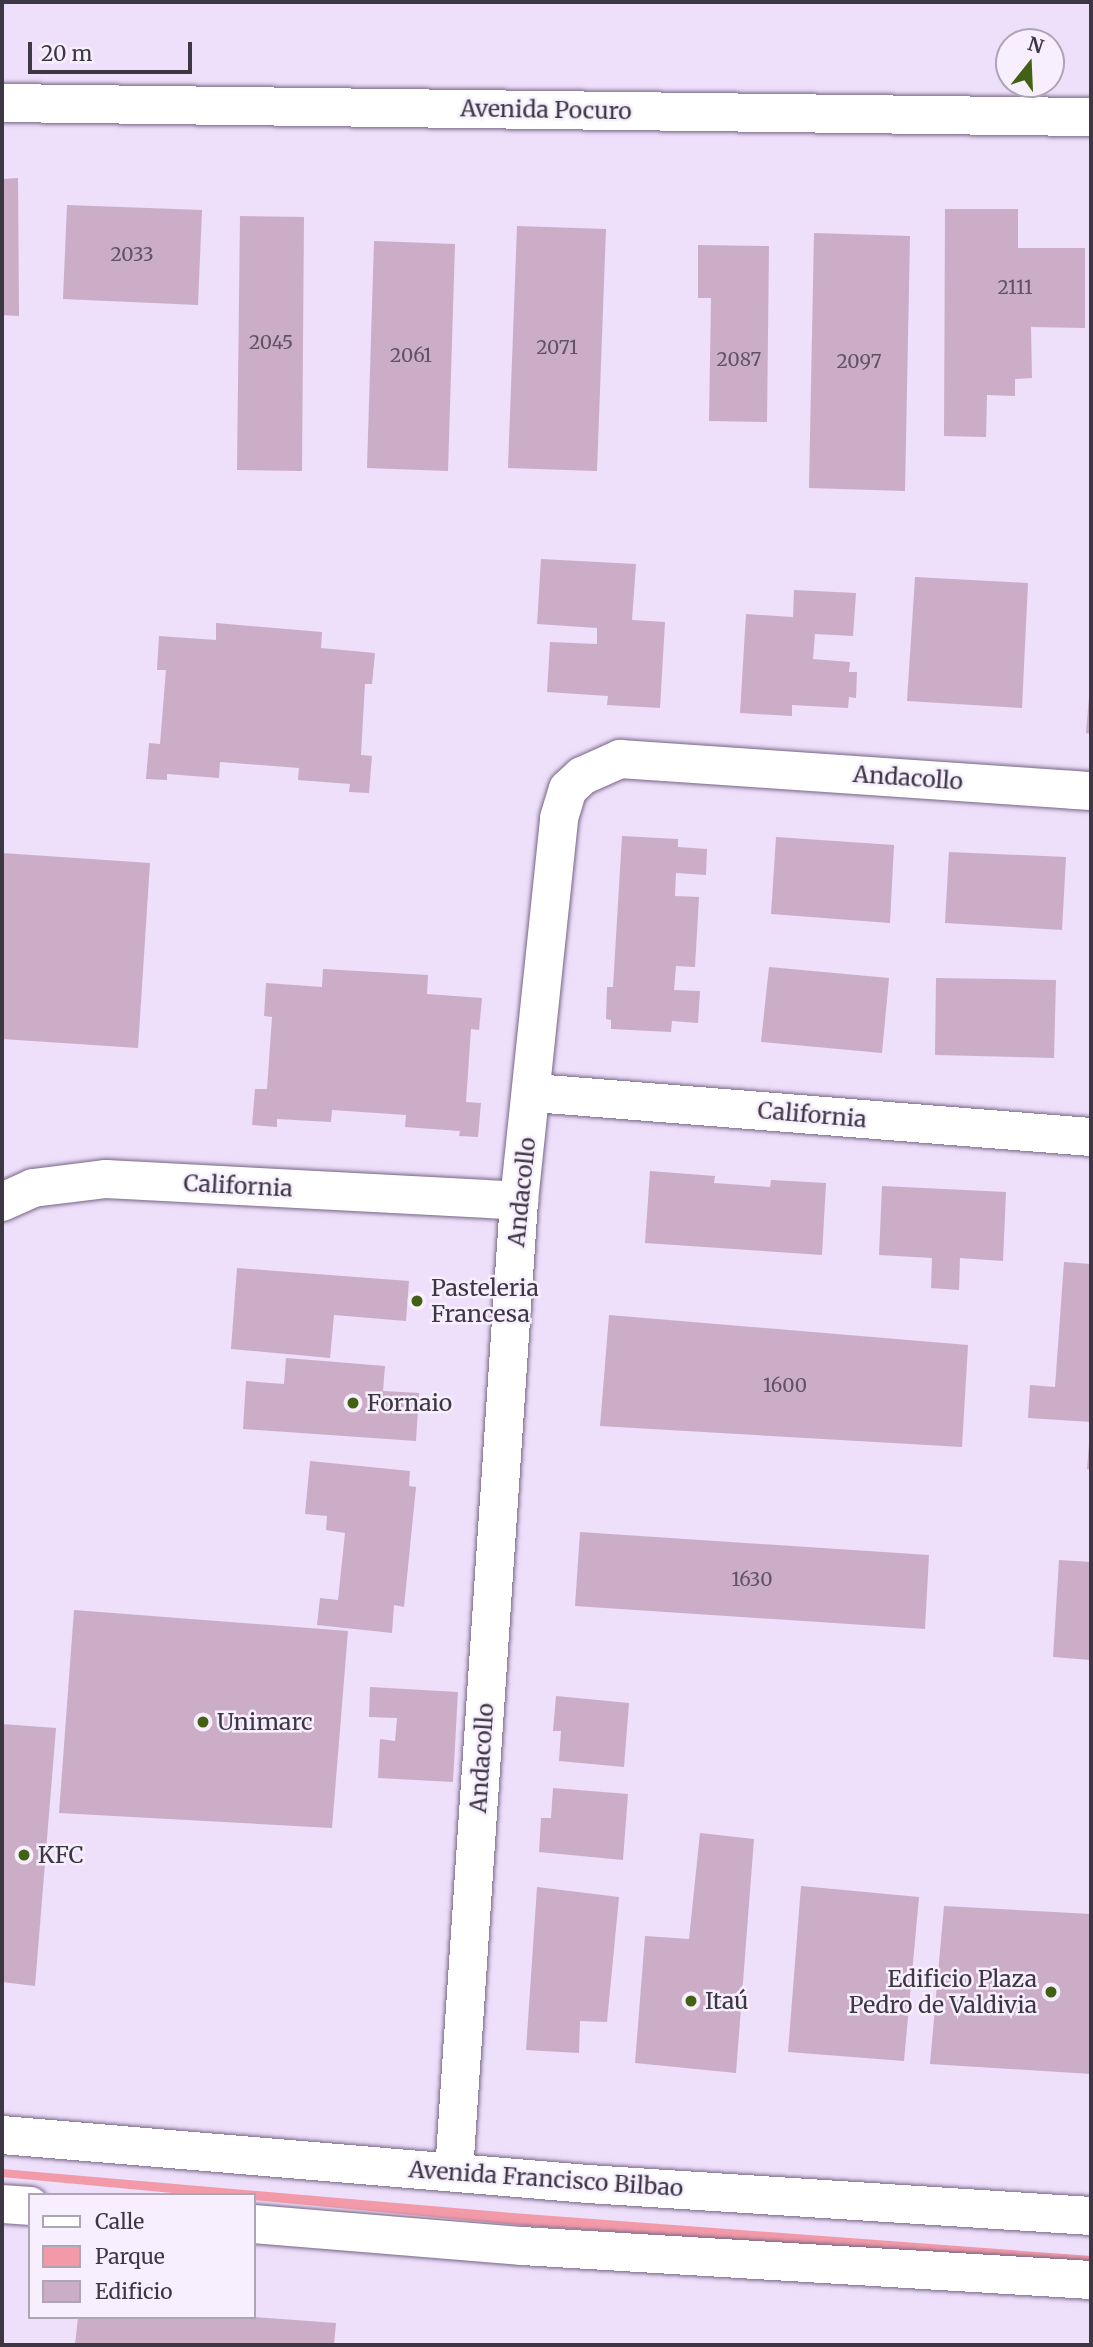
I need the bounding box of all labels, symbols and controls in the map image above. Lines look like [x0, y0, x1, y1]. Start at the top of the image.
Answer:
scale bar [32, 28, 196, 72]
north arrow [995, 28, 1065, 98]
text: N [1025, 31, 1047, 59]
text: 20 m [41, 40, 92, 67]
street label: Avenida Pocuro [460, 95, 632, 125]
house number: 2033 [110, 244, 154, 266]
house number: 2111 [997, 277, 1033, 299]
house number: 2045 [249, 332, 293, 354]
house number: 2071 [536, 337, 578, 359]
house number: 2061 [390, 345, 432, 367]
house number: 2087 [717, 349, 761, 371]
house number: 2097 [836, 351, 882, 373]
street label: Andacollo [852, 760, 964, 796]
street label: California [756, 1096, 868, 1134]
street label: Andacollo [503, 1136, 541, 1248]
street label: California [183, 1169, 293, 1203]
place label: Pasteleria Francesa [431, 1274, 539, 1328]
marker: Pasteleria Francesa [409, 1293, 425, 1309]
house number: 1600 [763, 1375, 807, 1397]
place label: Fornaio [367, 1389, 452, 1417]
marker: Fornaio [345, 1395, 361, 1411]
house number: 1630 [731, 1569, 773, 1591]
street label: Andacollo [464, 1702, 500, 1814]
place label: Unimarc [217, 1708, 313, 1736]
marker: Unimarc [195, 1714, 211, 1730]
place label: KFC [38, 1841, 84, 1869]
marker: KFC [16, 1847, 32, 1863]
place label: Edificio Plaza Pedro de Valdivia [849, 1965, 1037, 2019]
marker: Edificio Plaza Pedro de Valdivia [1043, 1984, 1059, 2000]
place label: Itaú [705, 1987, 748, 2015]
marker: Itaú [683, 1993, 699, 2009]
street label: Avenida Francisco Bilbao [408, 2156, 684, 2202]
legend [28, 2193, 256, 2319]
text: Calle [95, 2208, 144, 2235]
text: Parque [95, 2243, 165, 2270]
text: Edificio [95, 2278, 172, 2305]

